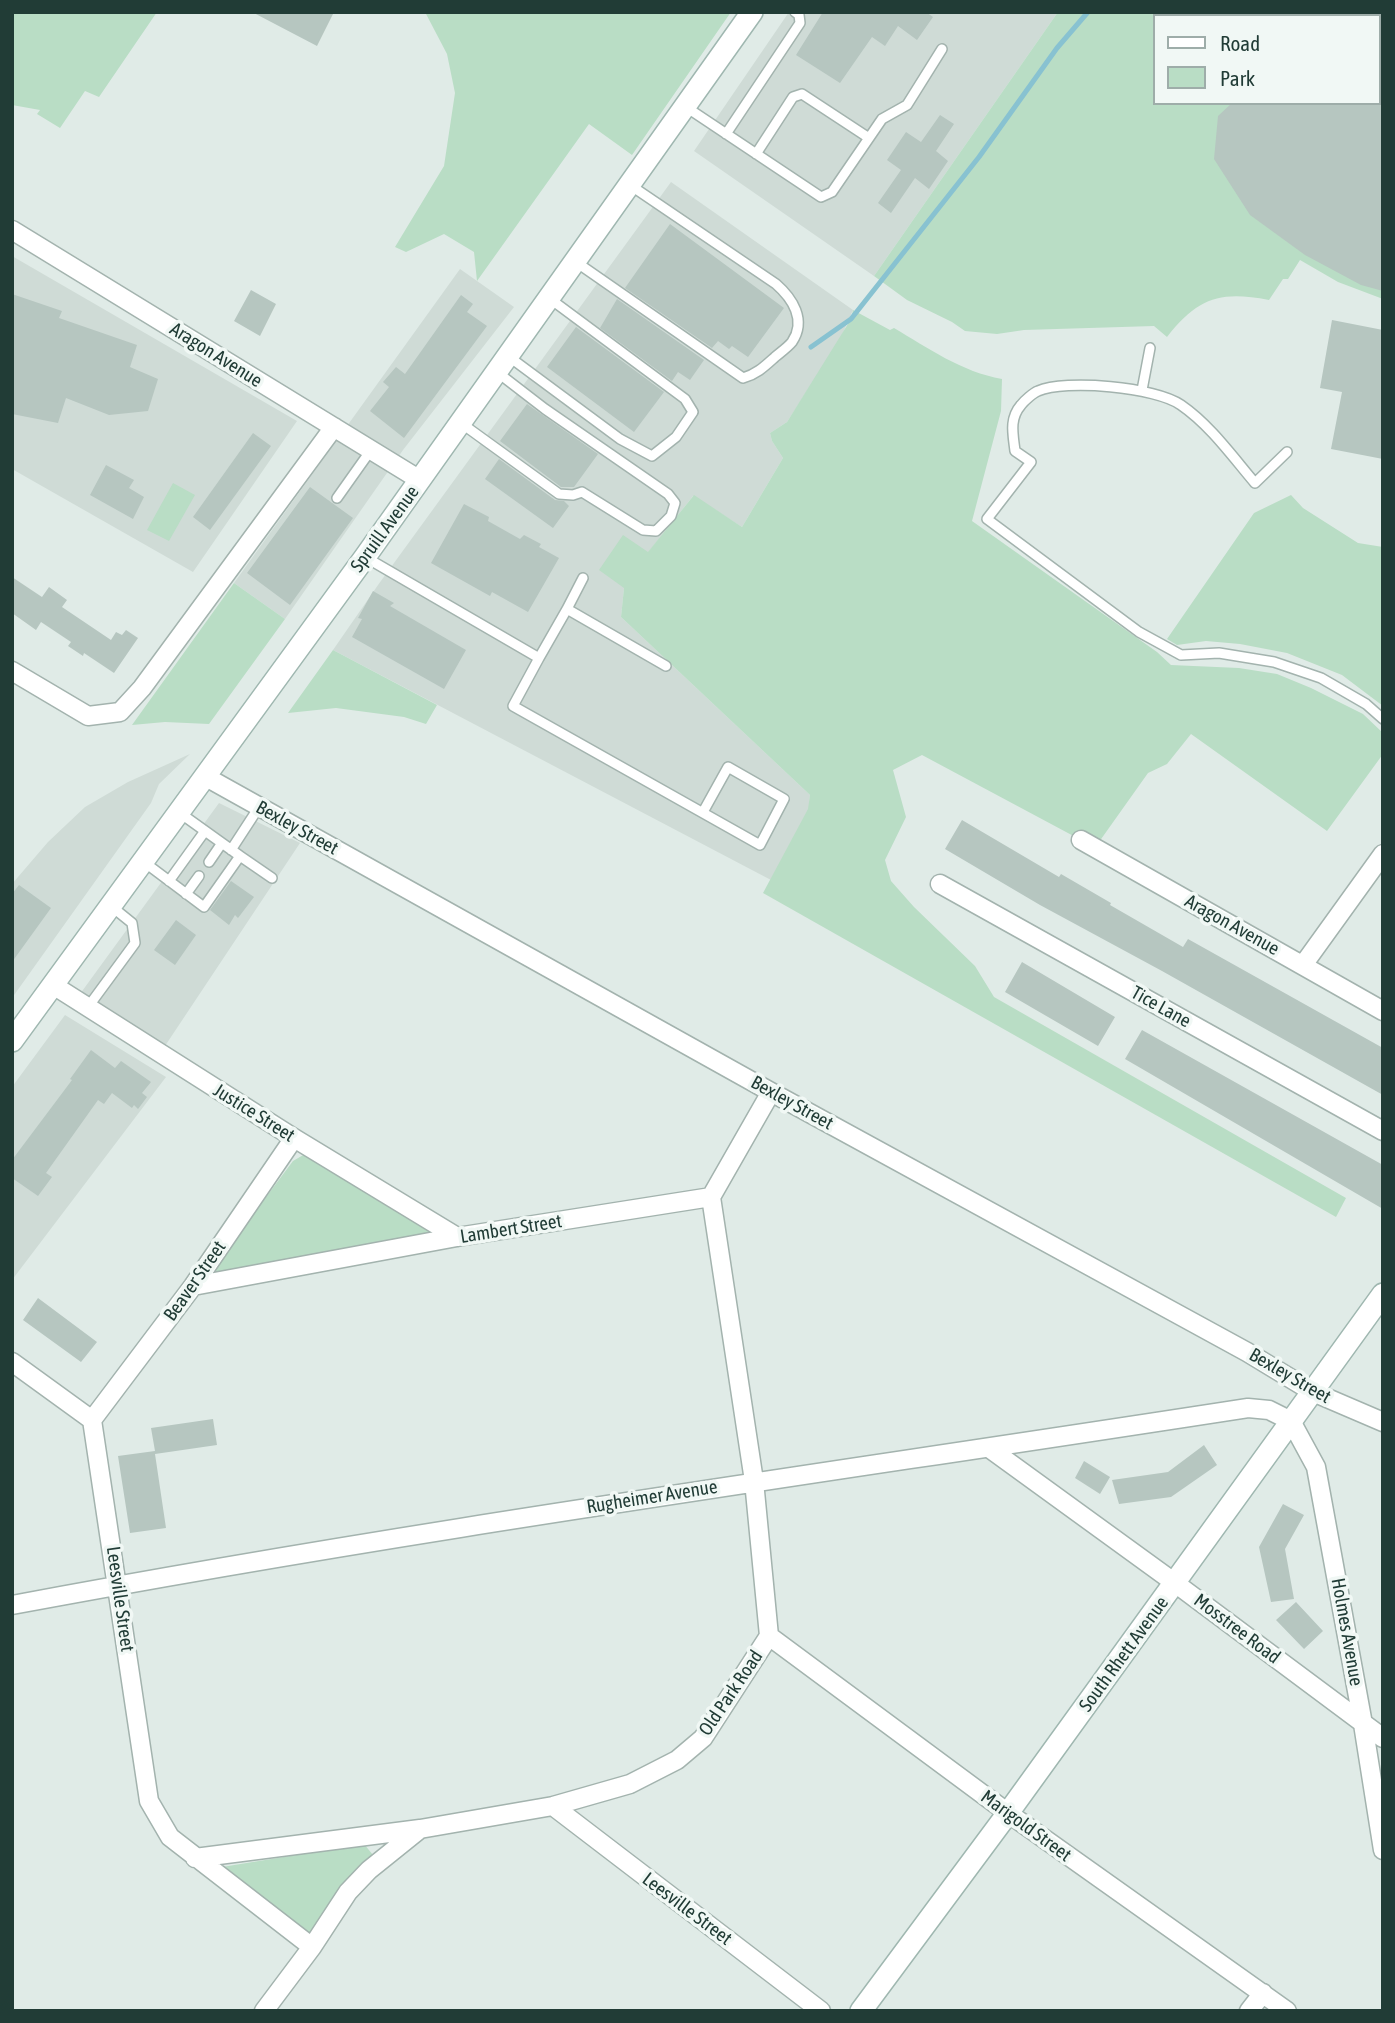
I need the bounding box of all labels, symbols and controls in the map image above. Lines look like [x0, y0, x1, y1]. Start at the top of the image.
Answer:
legend [1154, 14, 1381, 105]
text: Road [1220, 31, 1260, 55]
text: Park [1220, 66, 1255, 90]
street label: Aragon Avenue [166, 318, 266, 392]
street label: Spruill Avenue [346, 481, 424, 577]
street label: Bexley Street [252, 796, 342, 860]
street label: Aragon Avenue [1181, 890, 1283, 960]
street label: Tice Lane [1127, 981, 1195, 1033]
street label: Bexley Street [747, 1071, 837, 1135]
street label: Justice Street [209, 1079, 299, 1147]
street label: Lambert Street [459, 1210, 563, 1248]
street label: Beaver Street [159, 1237, 231, 1325]
street label: Bexley Street [1245, 1343, 1335, 1409]
street label: Rugheimer Avenue [585, 1475, 719, 1519]
street label: Leesville Street [101, 1545, 139, 1653]
street label: Holmes Avenue [1326, 1576, 1368, 1688]
street label: Mosstree Road [1189, 1589, 1285, 1669]
street label: South Rhett Avenue [1075, 1592, 1173, 1716]
street label: Old Park Road [694, 1646, 768, 1740]
street label: Marigold Street [976, 1786, 1076, 1866]
street label: Leesville Street [638, 1868, 736, 1950]

